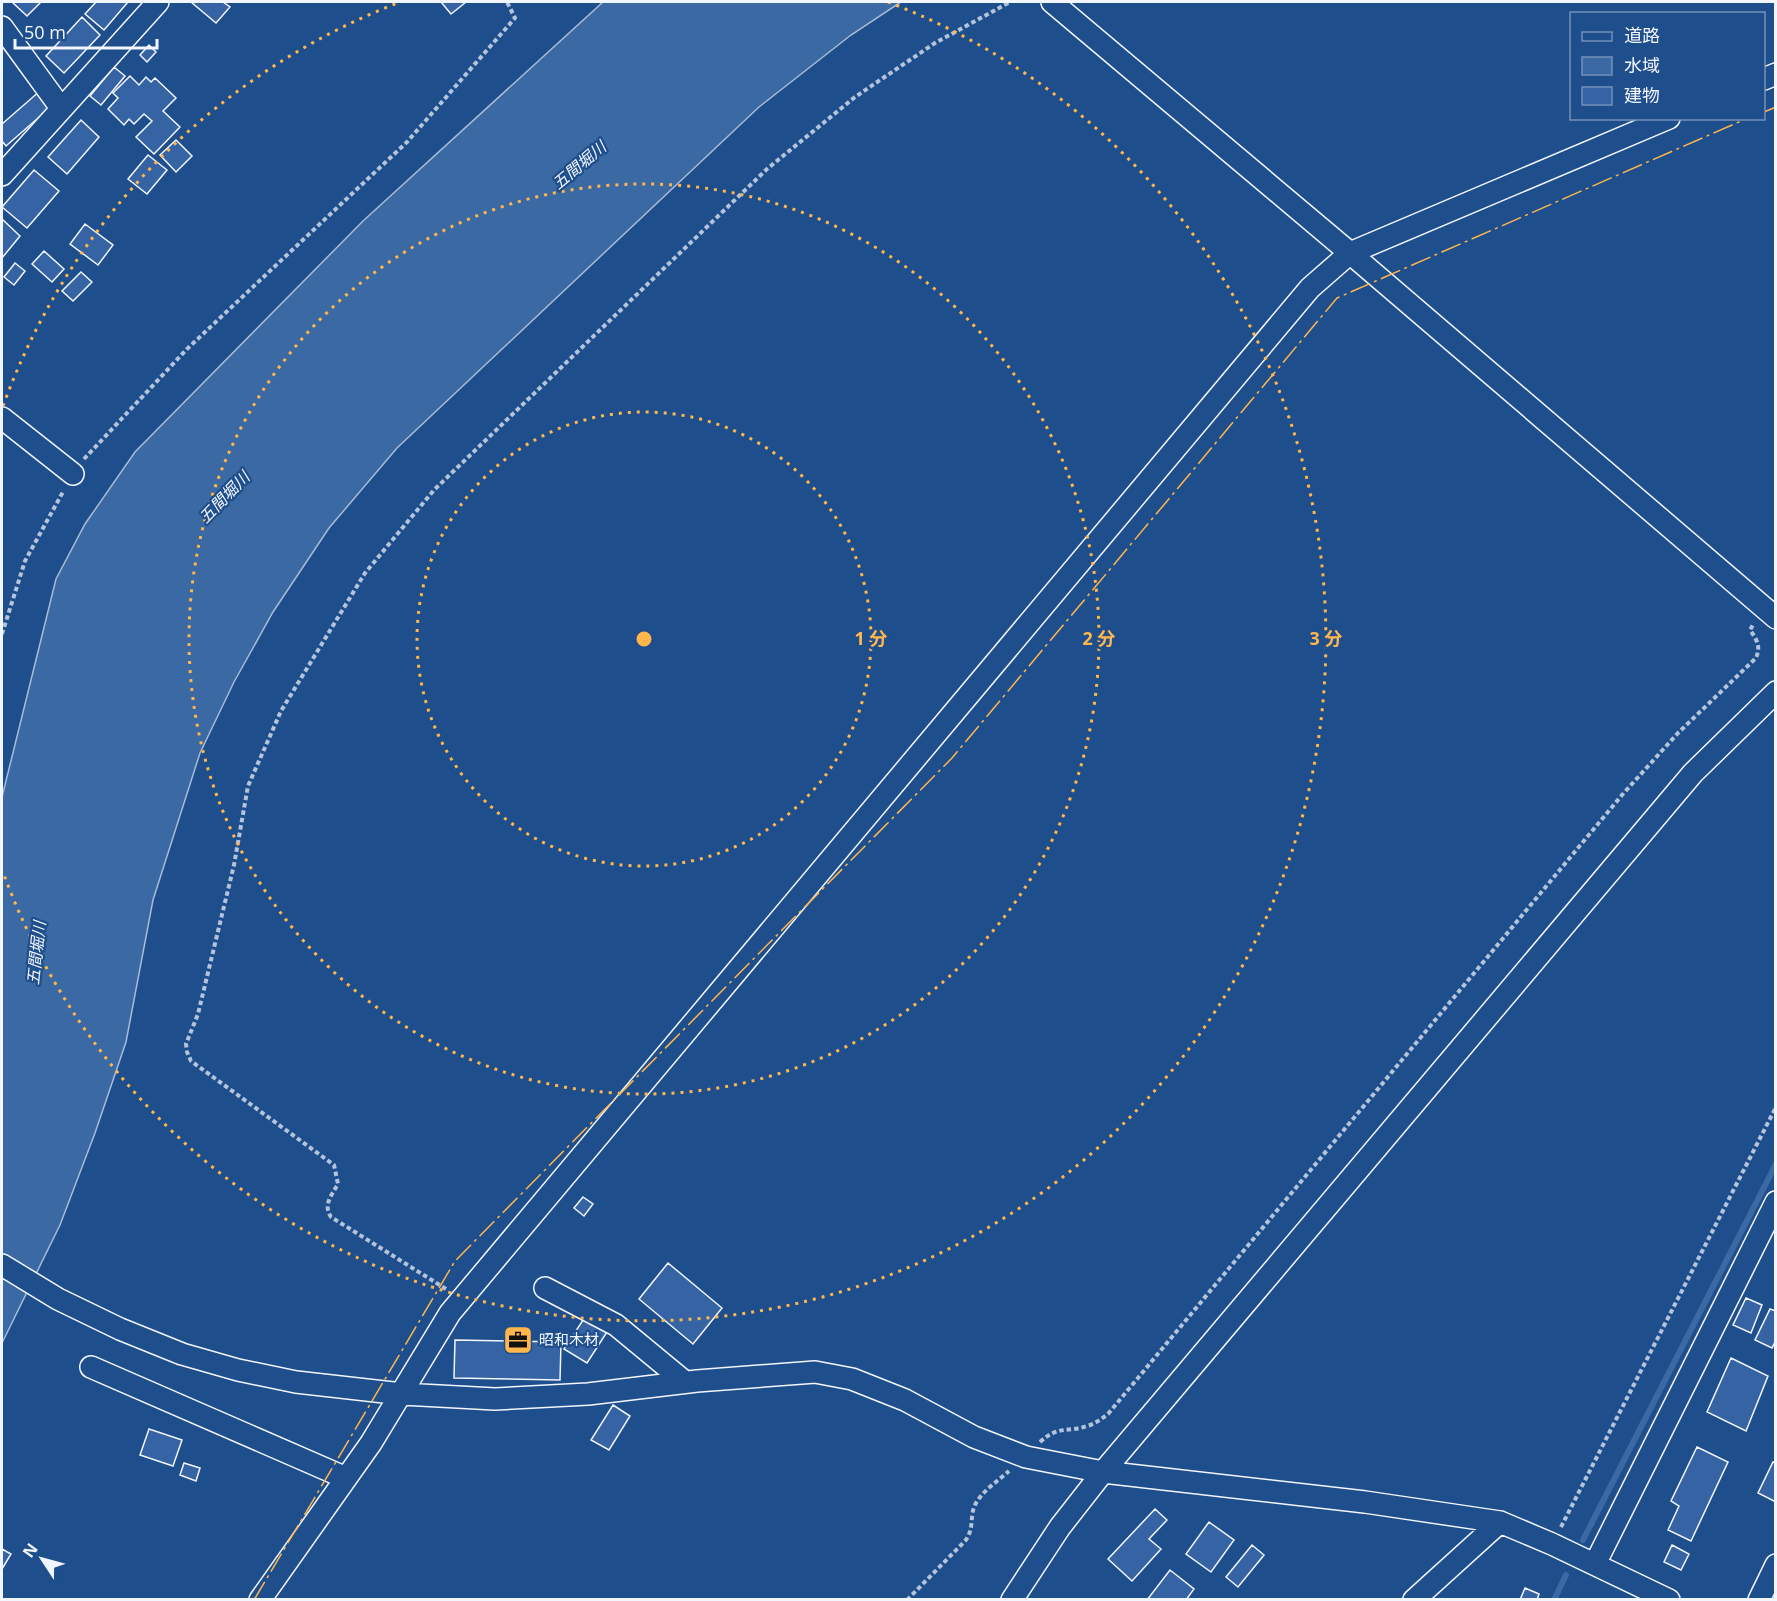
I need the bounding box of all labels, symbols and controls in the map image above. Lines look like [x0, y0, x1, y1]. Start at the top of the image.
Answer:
scale bar [15, 12, 158, 50]
legend [1570, 12, 1765, 120]
text: 50 m [24, 20, 66, 44]
text: 道路 [1624, 23, 1660, 47]
text: 水域 [1624, 53, 1660, 77]
text: 建物 [1624, 83, 1660, 107]
water label: 五間堀川 [547, 135, 612, 194]
water label: 五間堀川 [194, 465, 256, 528]
text: 1 分 [855, 626, 887, 650]
text: 2 分 [1083, 626, 1115, 650]
text: 3 分 [1310, 626, 1342, 650]
centre of rings [634, 629, 654, 649]
water label: 五間堀川 [22, 918, 50, 986]
office icon: 昭和木材 [502, 1324, 534, 1356]
place label: 昭和木材 [539, 1329, 599, 1349]
north arrow [12, 1529, 72, 1589]
text: N [17, 1538, 43, 1562]

